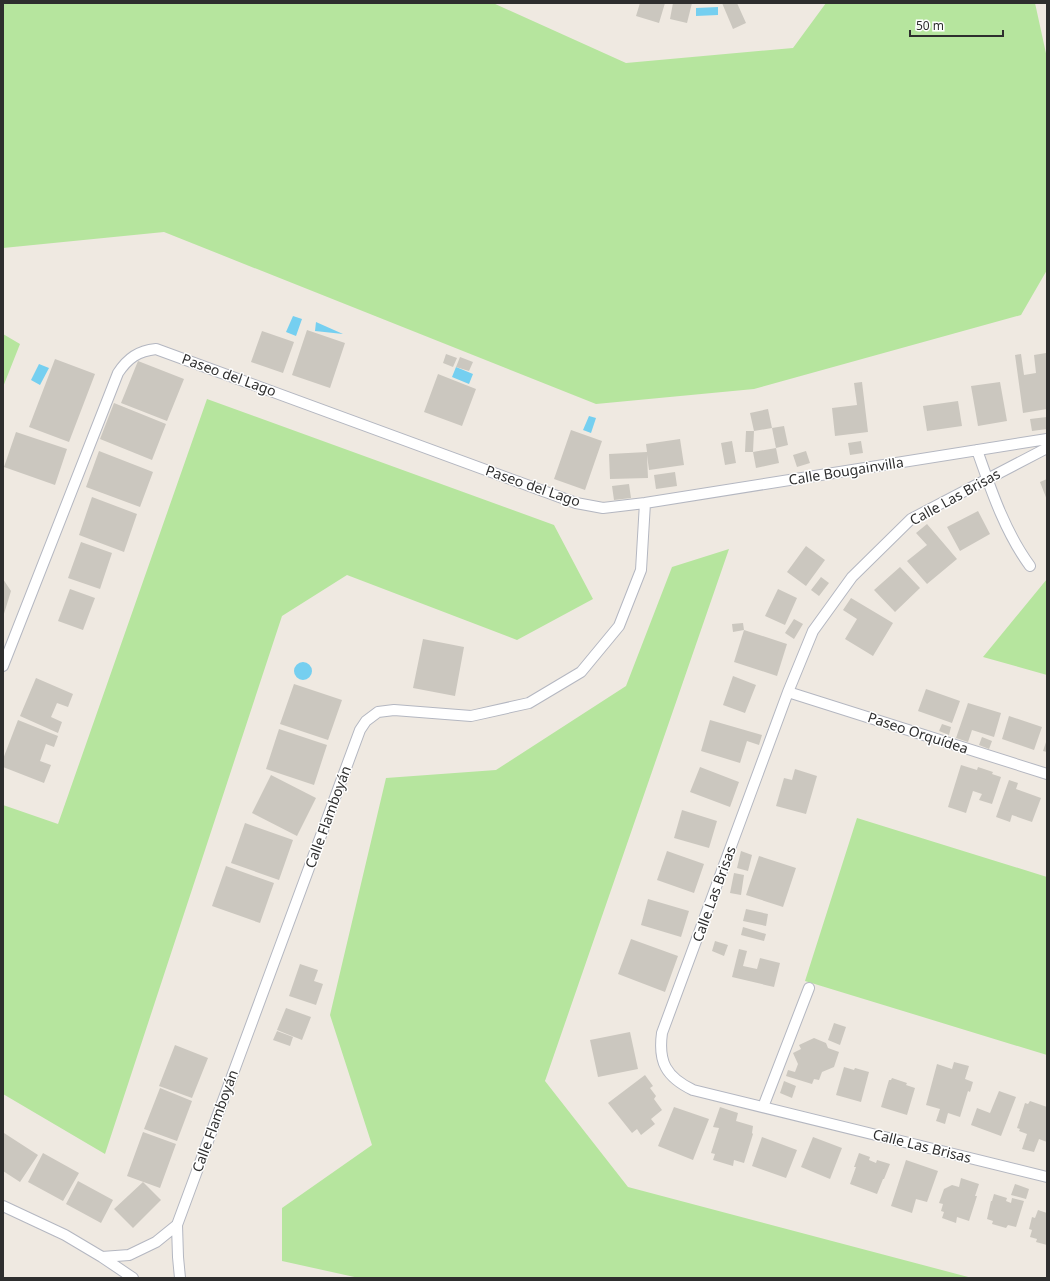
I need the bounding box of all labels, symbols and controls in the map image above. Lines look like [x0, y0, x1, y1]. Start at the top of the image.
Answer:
scale bar [910, 12, 1003, 38]
text: 50 m [916, 17, 944, 34]
street label: Paseo del Lago [179, 349, 279, 400]
street label: Calle Bougainvilla [787, 452, 905, 489]
street label: Paseo del Lago [483, 460, 583, 511]
street label: Calle Las Brisas [906, 464, 1004, 529]
street label: Paseo Orquídea [865, 707, 971, 758]
street label: Calle Flamboyán [300, 763, 355, 871]
street label: Calle Las Brisas [687, 843, 740, 944]
street label: Calle Flamboyán [187, 1067, 242, 1175]
street label: Calle Las Brisas [871, 1124, 974, 1167]

